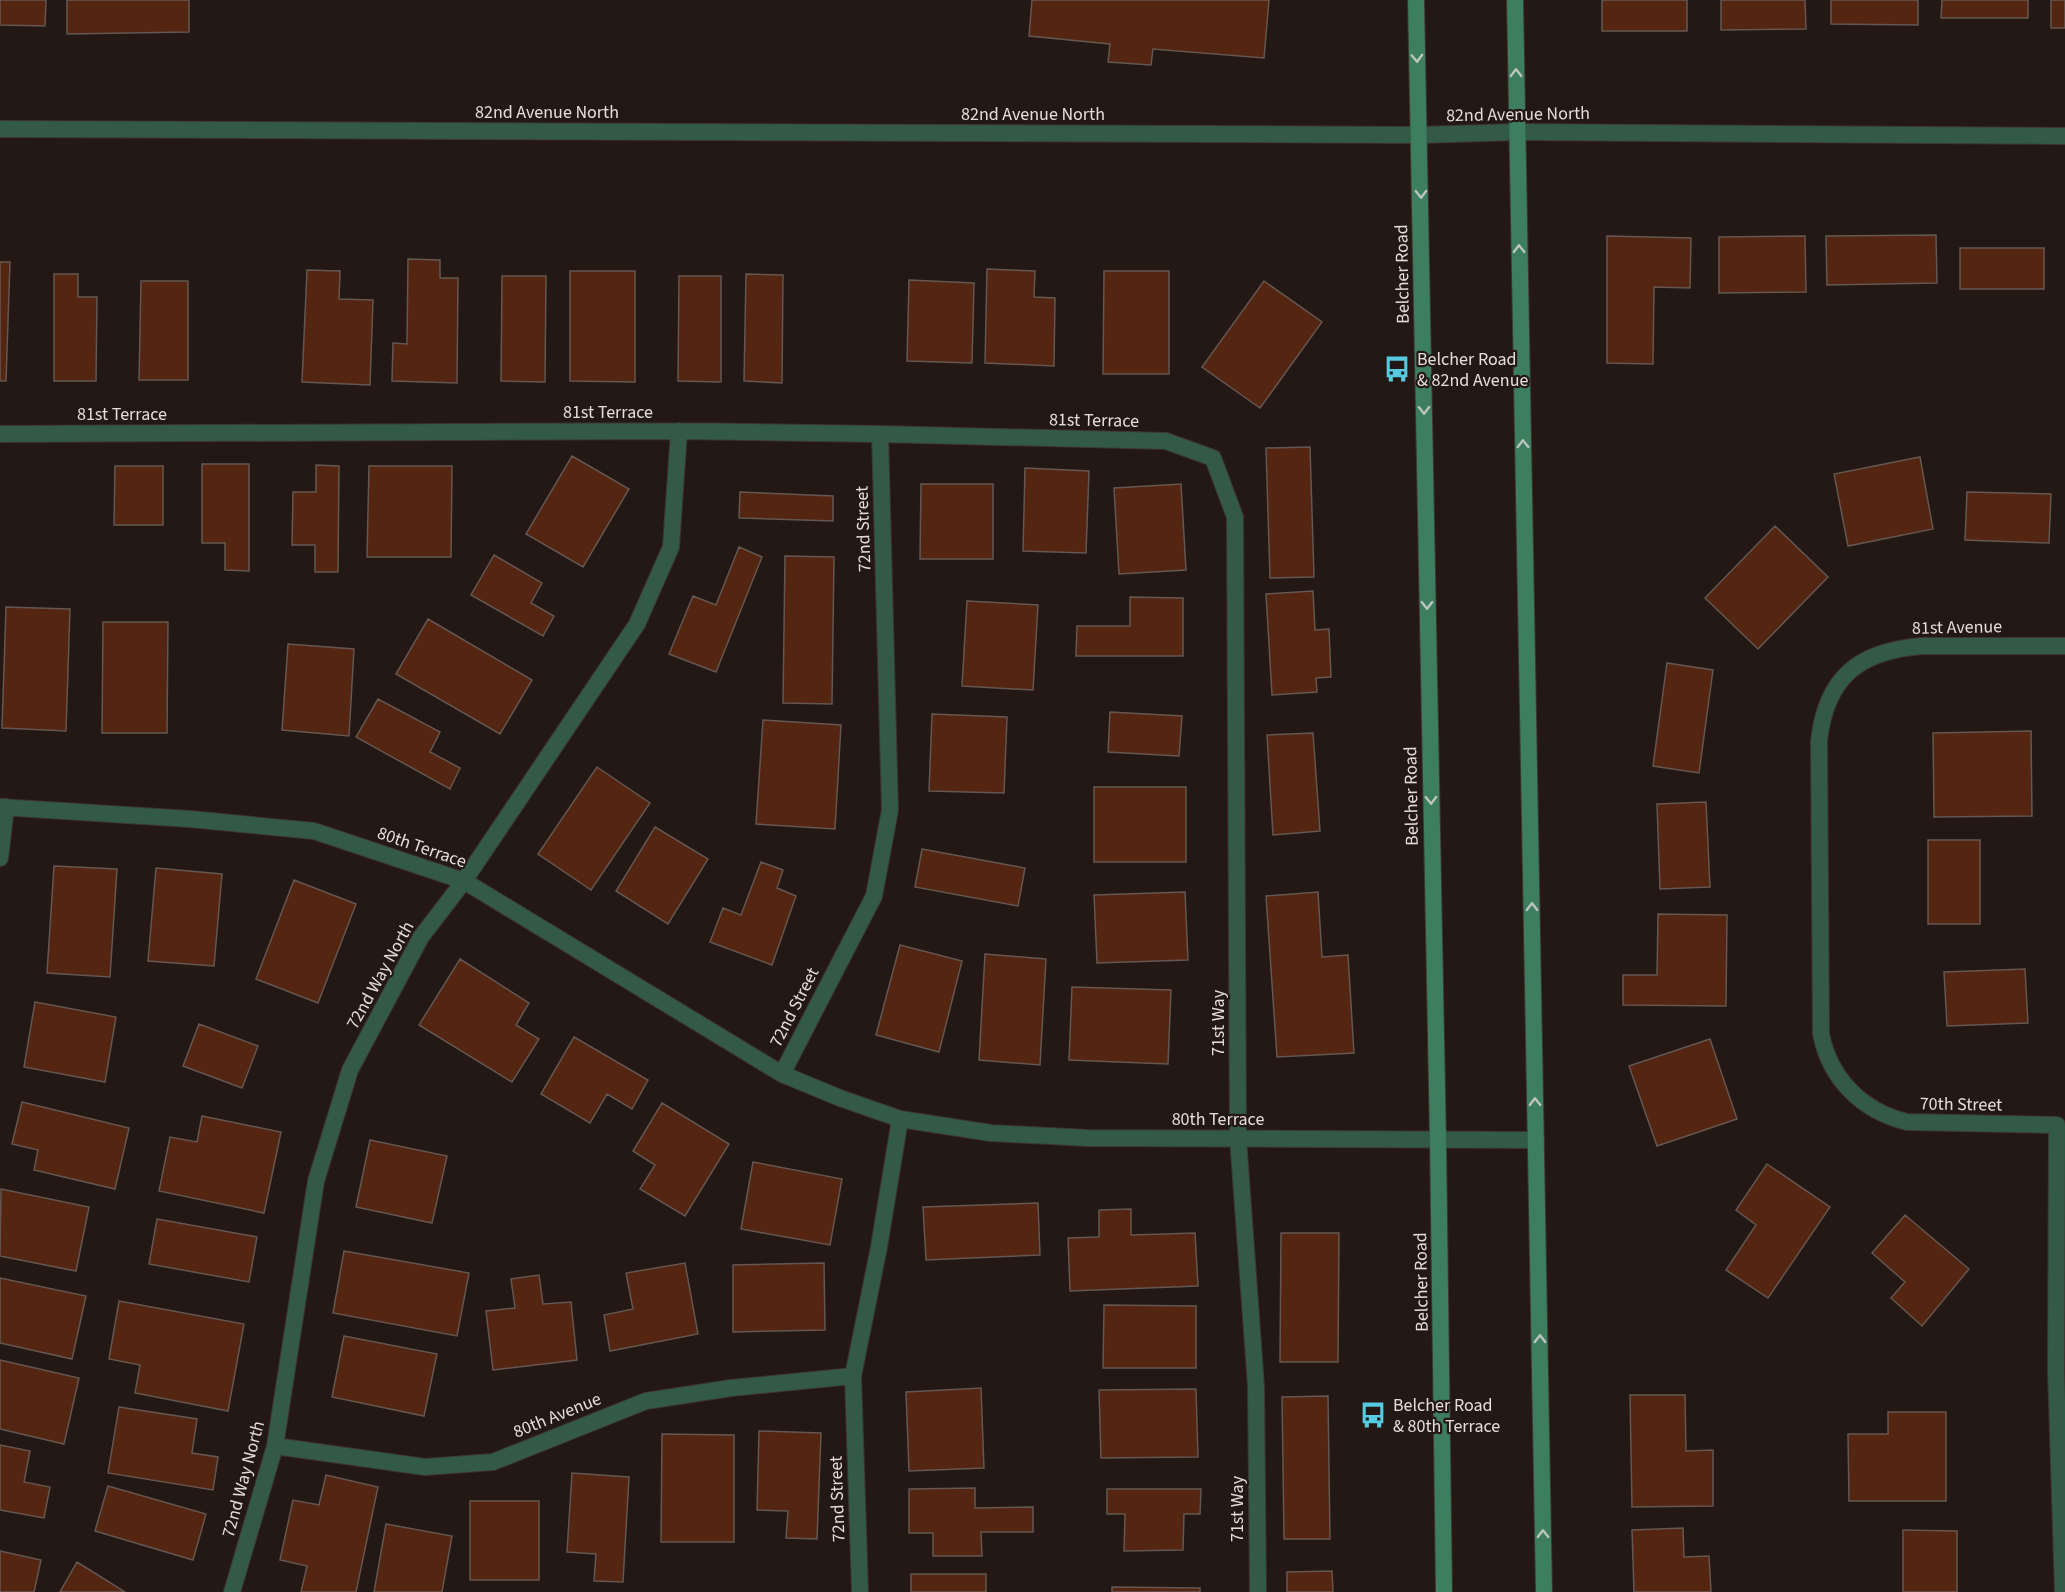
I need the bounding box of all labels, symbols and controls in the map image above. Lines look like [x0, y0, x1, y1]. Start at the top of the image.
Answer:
one-way arrow [1411, 54, 1424, 63]
one-way arrow [1510, 69, 1522, 78]
street label: 82nd Avenue North [475, 100, 619, 125]
street label: 82nd Avenue North [1446, 101, 1590, 128]
street label: 82nd Avenue North [961, 102, 1105, 127]
one-way arrow [1414, 189, 1427, 198]
street label: Belcher Road [1389, 224, 1416, 324]
one-way arrow [1513, 245, 1526, 254]
place label: Belcher Road & 82nd Avenue [1417, 347, 1528, 393]
bus stop icon: Belcher Road & 82nd Avenue [1382, 354, 1412, 384]
street label: 81st Terrace [563, 400, 653, 425]
street label: 81st Terrace [77, 402, 167, 427]
one-way arrow [1418, 405, 1430, 414]
street label: 81st Terrace [1049, 407, 1139, 434]
one-way arrow [1517, 440, 1529, 449]
street label: 72nd Street [849, 485, 878, 573]
one-way arrow [1421, 600, 1433, 609]
street label: 81st Avenue [1912, 614, 2002, 641]
street label: Belcher Road [1398, 746, 1425, 846]
one-way arrow [1425, 795, 1437, 804]
street label: 80th Terrace [374, 821, 470, 874]
one-way arrow [1526, 902, 1538, 911]
street label: 72nd Way North [340, 917, 420, 1034]
street label: 72nd Street [764, 963, 825, 1051]
street label: 71st Way [1206, 989, 1231, 1056]
street label: 70th Street [1920, 1091, 2002, 1118]
one-way arrow [1529, 1097, 1542, 1106]
street label: 80th Terrace [1172, 1107, 1264, 1132]
street label: Belcher Road [1408, 1232, 1435, 1332]
one-way arrow [1533, 1334, 1546, 1343]
street label: 80th Avenue [509, 1386, 605, 1444]
place label: Belcher Road & 80th Terrace [1393, 1393, 1500, 1439]
bus stop icon: Belcher Road & 80th Terrace [1358, 1400, 1388, 1430]
street label: 72nd Way North [216, 1418, 271, 1540]
street label: 72nd Street [823, 1455, 852, 1543]
street label: 71st Way [1225, 1475, 1250, 1542]
one-way arrow [1537, 1529, 1549, 1538]

